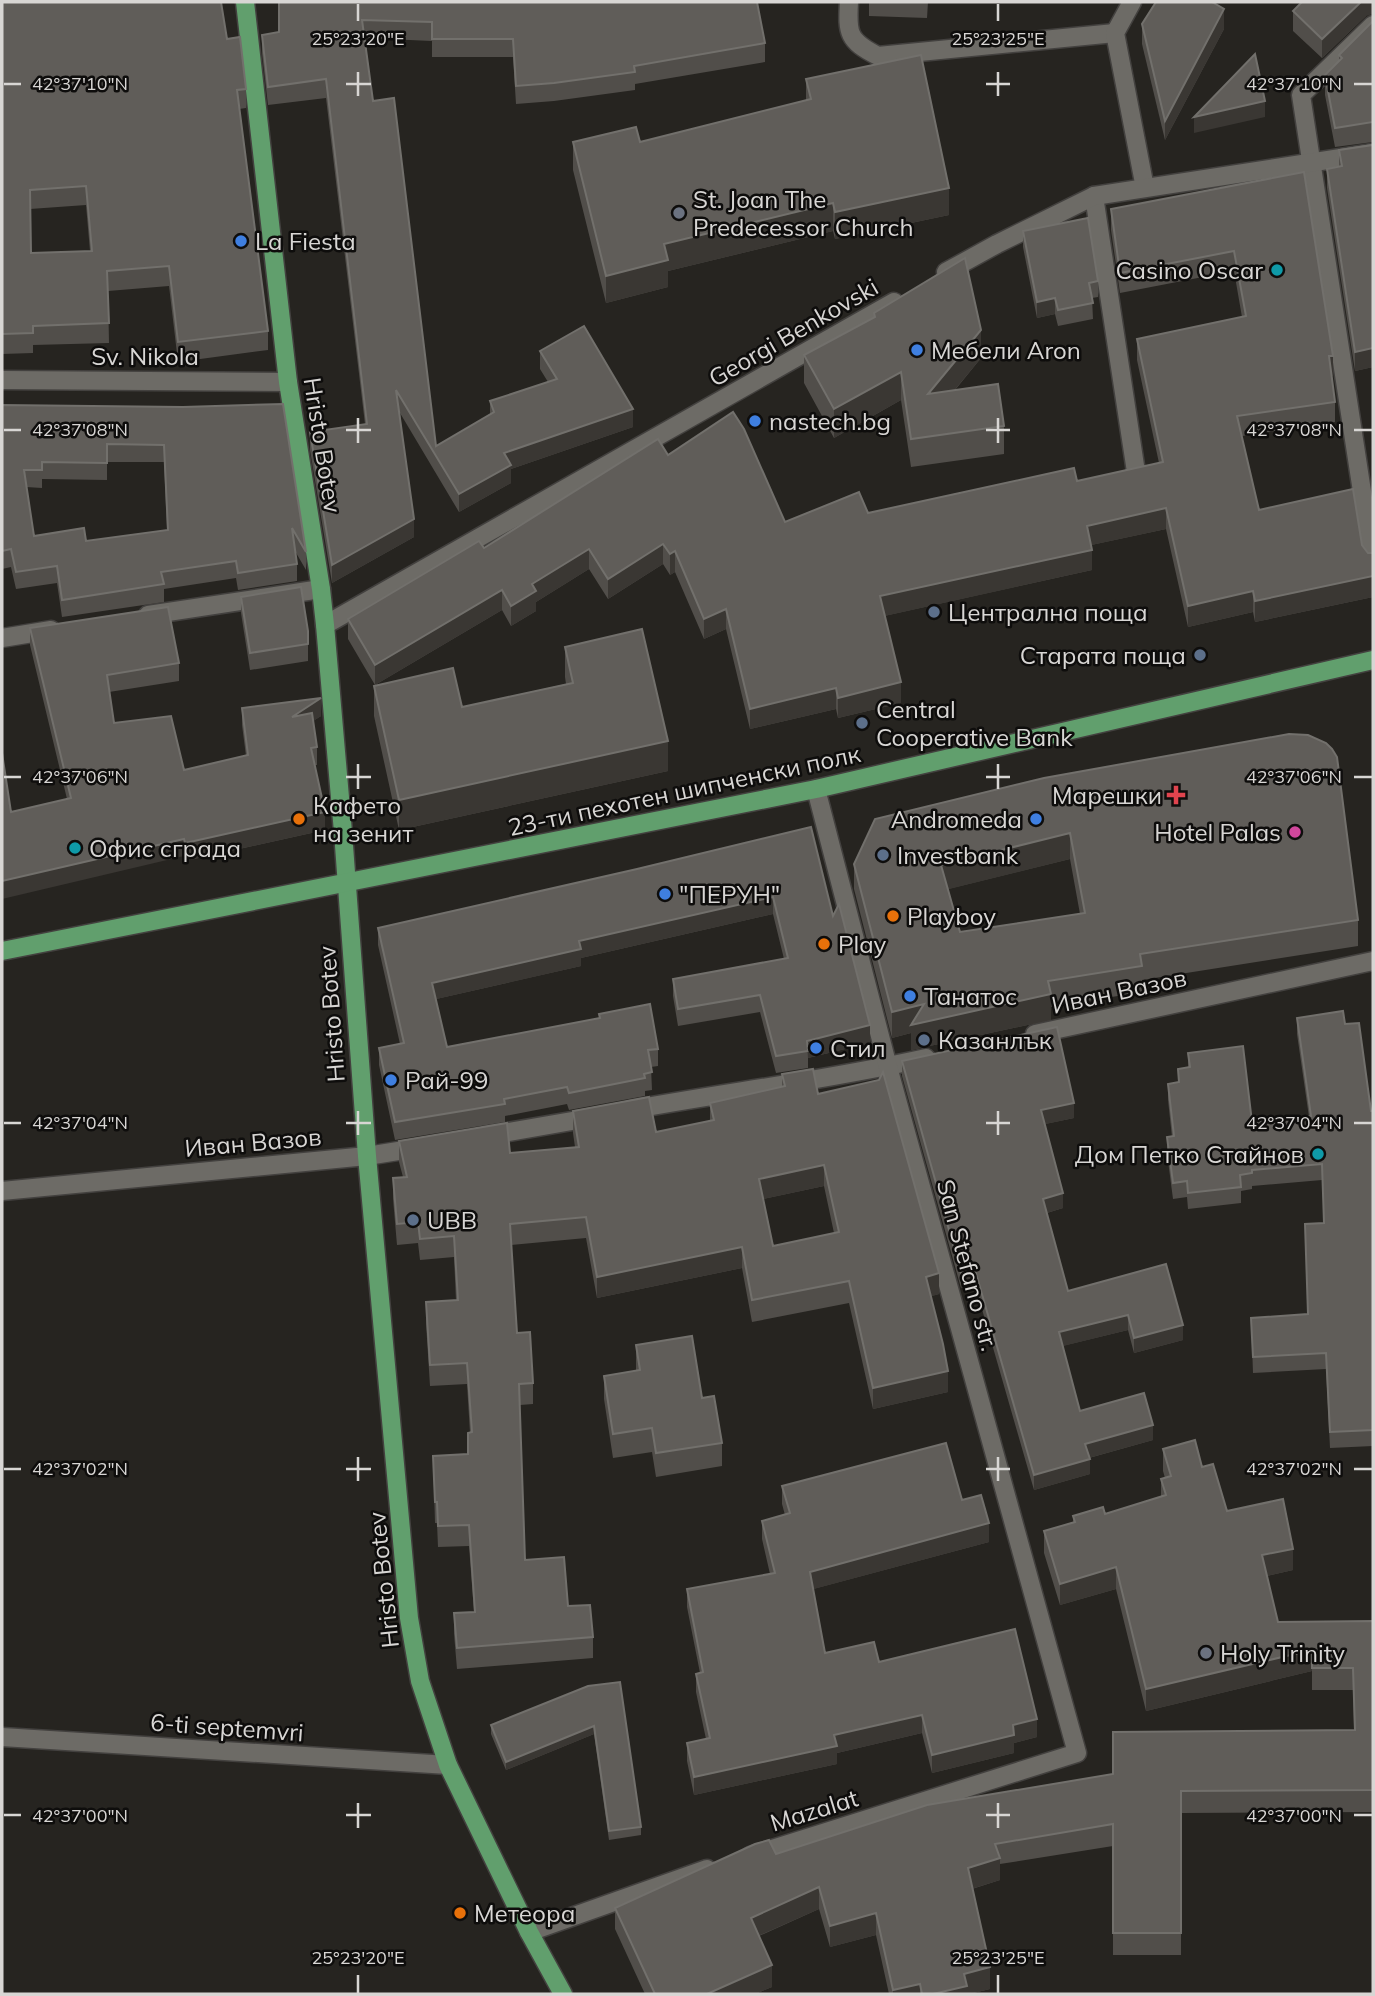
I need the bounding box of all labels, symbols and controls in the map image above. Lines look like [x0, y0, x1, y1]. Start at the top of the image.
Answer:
text: 25°23'20"E [311, 27, 405, 50]
text: 25°23'25"E [951, 27, 1045, 50]
text: 42°37'10"N [32, 72, 128, 95]
text: 42°37'10"N [1246, 72, 1342, 95]
place label: St. Joan The Predecessor Church [693, 184, 913, 242]
marker: St. Joan The Predecessor Church [671, 205, 687, 221]
place label: La Fiesta [255, 226, 356, 256]
marker: La Fiesta [233, 233, 249, 249]
place label: Casino Oscar [1116, 255, 1263, 285]
marker: Casino Oscar [1269, 262, 1285, 278]
street label: Georgi Benkovski [703, 271, 883, 393]
place label: Мебели Aron [931, 335, 1081, 365]
street label: Sv. Nikola [91, 341, 199, 371]
marker: Мебели Aron [909, 342, 925, 358]
street label: Hristo Botev [297, 375, 349, 515]
place label: nastech.bg [769, 406, 891, 436]
marker: nastech.bg [747, 413, 763, 429]
text: 42°37'08"N [32, 418, 128, 441]
text: 42°37'08"N [1246, 418, 1342, 441]
place label: Централна поща [948, 597, 1148, 627]
marker: Централна поща [926, 604, 942, 620]
place label: Старата поща [1020, 640, 1186, 670]
marker: Старата поща [1192, 647, 1208, 663]
place label: Central Cooperative Bank [876, 694, 1073, 752]
marker: Central Cooperative Bank [854, 715, 870, 731]
street label: 23-ти пехотен шипченски полк [505, 738, 863, 842]
text: 42°37'06"N [32, 765, 128, 788]
text: 42°37'06"N [1246, 765, 1342, 788]
place label: Марешки [1052, 780, 1162, 810]
marker: Марешки [1168, 787, 1184, 803]
place label: Кафето на зенит [313, 790, 413, 848]
place label: Andromeda [891, 804, 1022, 834]
marker: Кафето на зенит [291, 811, 307, 827]
marker: Andromeda [1028, 811, 1044, 827]
place label: Hotel Palas [1154, 817, 1281, 847]
marker: Hotel Palas [1287, 824, 1303, 840]
place label: Офис сграда [89, 833, 241, 863]
marker: Офис сграда [67, 840, 83, 856]
place label: Investbank [897, 840, 1019, 870]
marker: Investbank [875, 847, 891, 863]
place label: "ПЕРУН" [679, 879, 780, 909]
marker: "ПЕРУН" [657, 886, 673, 902]
place label: Playboy [907, 901, 996, 931]
marker: Playboy [885, 908, 901, 924]
place label: Play [838, 929, 887, 959]
marker: Play [816, 936, 832, 952]
street label: Hristo Botev [311, 945, 351, 1083]
street label: Иван Вазов [1049, 962, 1189, 1020]
place label: Танатос [924, 981, 1017, 1011]
marker: Танатос [902, 988, 918, 1004]
place label: Казанлък [938, 1025, 1052, 1055]
marker: Казанлък [916, 1032, 932, 1048]
place label: Стил [830, 1033, 886, 1063]
marker: Стил [808, 1040, 824, 1056]
place label: Рай-99 [405, 1065, 488, 1095]
marker: Рай-99 [383, 1072, 399, 1088]
text: 42°37'04"N [32, 1111, 128, 1134]
text: 42°37'04"N [1246, 1111, 1342, 1134]
street label: Иван Вазов [183, 1121, 323, 1163]
place label: Дом Петко Стайнов [1075, 1139, 1304, 1169]
marker: Дом Петко Стайнов [1310, 1146, 1326, 1162]
street label: San Stefano str. [931, 1176, 1005, 1354]
place label: UBB [427, 1205, 477, 1235]
marker: UBB [405, 1212, 421, 1228]
text: 42°37'02"N [32, 1457, 128, 1480]
text: 42°37'02"N [1246, 1457, 1342, 1480]
street label: Hristo Botev [361, 1510, 405, 1650]
place label: Holy Trinity [1220, 1638, 1345, 1668]
marker: Holy Trinity [1198, 1645, 1214, 1661]
street label: 6-ti septemvri [149, 1707, 305, 1747]
street label: Mazalat [766, 1782, 862, 1838]
text: 42°37'00"N [32, 1804, 128, 1827]
text: 42°37'00"N [1246, 1804, 1342, 1827]
place label: Метеора [474, 1898, 575, 1928]
marker: Метеора [452, 1905, 468, 1921]
text: 25°23'20"E [311, 1946, 405, 1969]
text: 25°23'25"E [951, 1946, 1045, 1969]

